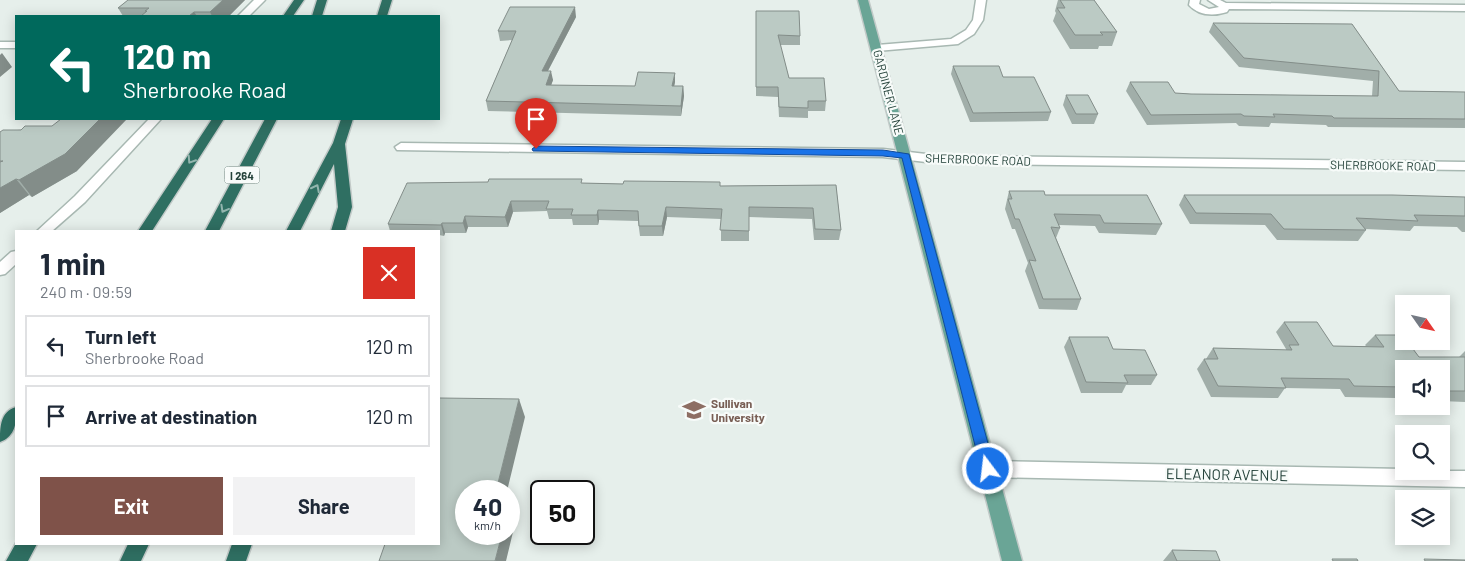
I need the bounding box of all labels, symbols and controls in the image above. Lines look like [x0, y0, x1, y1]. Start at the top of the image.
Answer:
text: 120 m [123, 34, 211, 76]
icon: left [40, 35, 105, 100]
street label: GARDINER LANE [871, 48, 907, 136]
text: Sherbrooke Road [123, 76, 287, 102]
pin [515, 98, 557, 149]
icon: arrive [522, 105, 550, 133]
street label: SHERBROOKE ROAD [925, 150, 1031, 168]
one-way arrow [188, 154, 198, 163]
street label: SHERBROOKE ROAD [1330, 157, 1436, 173]
road number: I 264 [224, 166, 260, 184]
one-way arrow [310, 184, 320, 193]
one-way arrow [221, 204, 231, 213]
text: 1 min [40, 245, 106, 281]
button: close [363, 247, 415, 299]
text: 240 m · 09:59 [40, 282, 132, 301]
north arrow [1395, 295, 1450, 350]
map controls [1395, 295, 1450, 545]
text: Turn left [85, 325, 156, 348]
icon: left [42, 332, 70, 360]
text: 120 m [366, 335, 413, 358]
text: Sherbrooke Road [85, 348, 204, 367]
button: sound [1395, 360, 1450, 415]
place label: Sullivan University [711, 396, 765, 424]
school or university icon: Sullivan University [681, 397, 707, 423]
icon: arrive [42, 402, 70, 430]
text: Arrive at destination [85, 405, 257, 428]
text: 120 m [366, 405, 413, 428]
button: search [1395, 425, 1450, 480]
position arrow [961, 442, 1013, 494]
street label: ELEANOR AVENUE [1166, 464, 1288, 484]
button: Exit [40, 477, 223, 535]
button: Share [233, 477, 415, 535]
speed limit sign: 50 [530, 480, 595, 545]
button: layers [1395, 490, 1450, 545]
text: 40 [473, 491, 502, 521]
text: km/h [474, 518, 501, 532]

